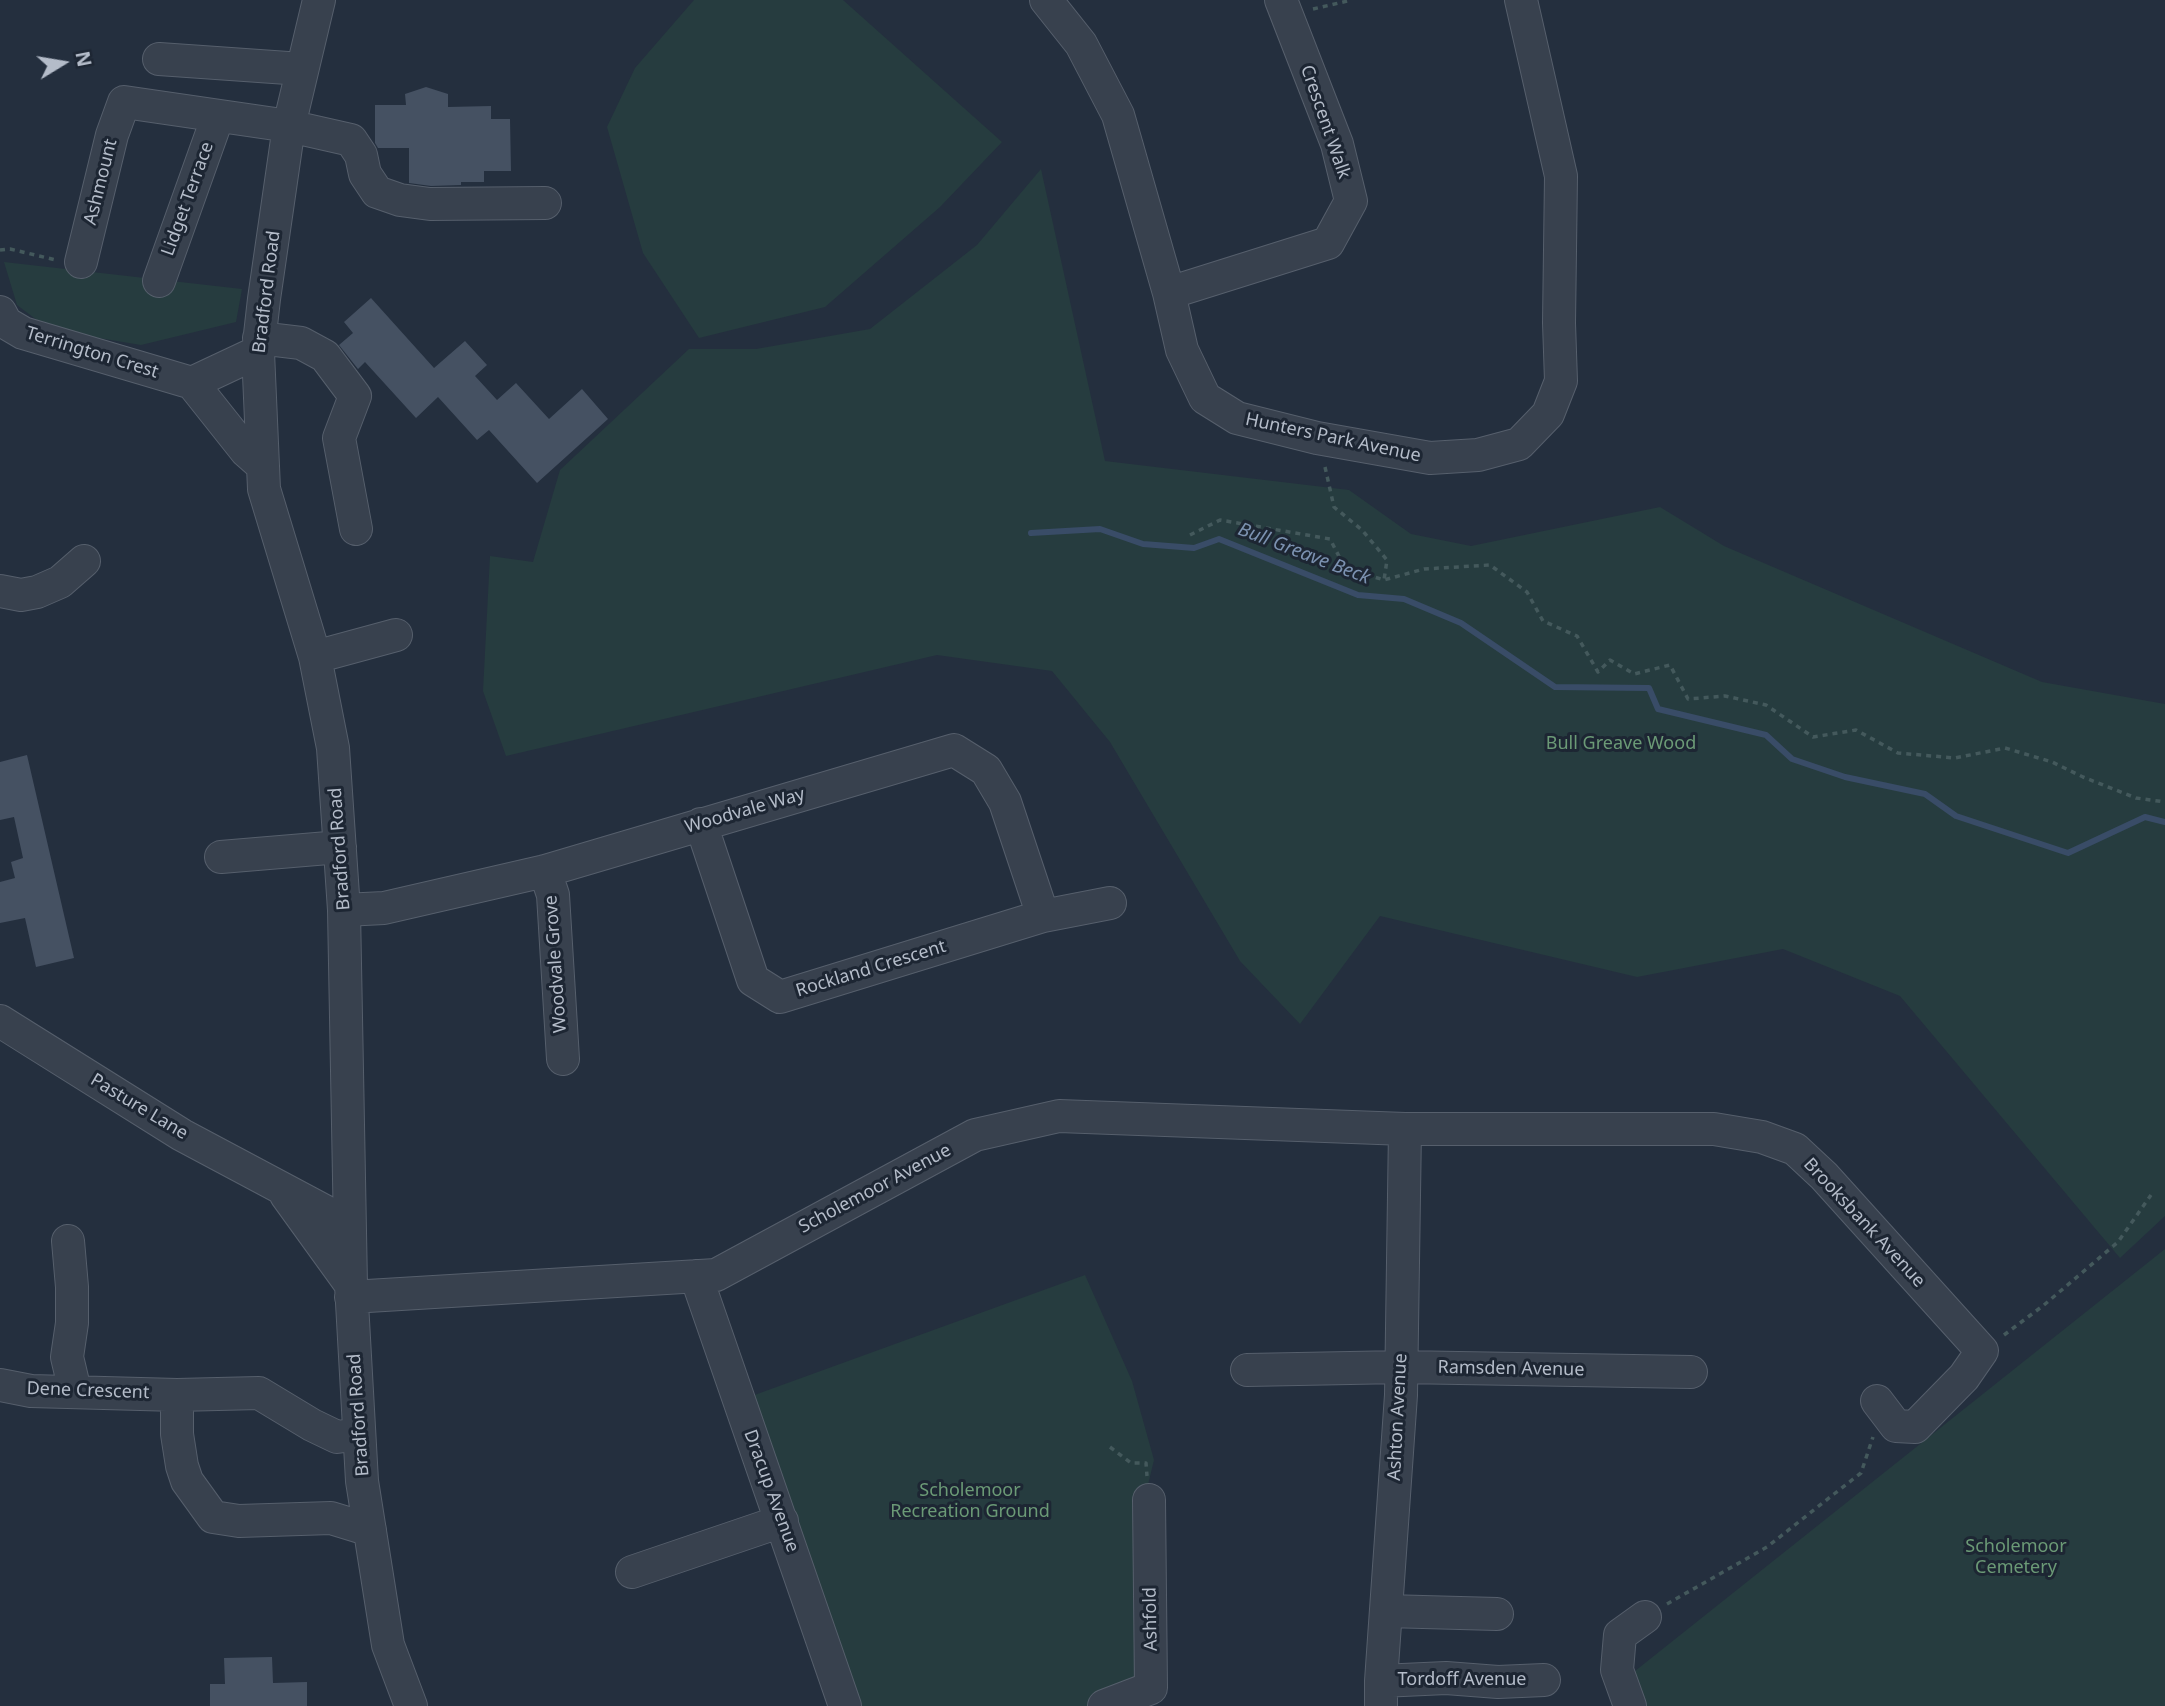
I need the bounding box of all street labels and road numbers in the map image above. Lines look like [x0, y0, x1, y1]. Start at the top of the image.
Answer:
street label: Crescent Walk [1295, 62, 1355, 182]
street label: Ashmount [80, 137, 122, 227]
street label: Lidget Terrace [157, 139, 219, 259]
street label: Bradford Road [249, 230, 285, 354]
street label: Terrington Crest [23, 323, 161, 383]
street label: Hunters Park Avenue [1243, 409, 1423, 467]
street label: Woodvale Way [683, 784, 807, 838]
street label: Bradford Road [325, 787, 355, 911]
street label: Woodvale Grove [540, 894, 572, 1034]
street label: Rockland Crescent [793, 936, 949, 1002]
street label: Pasture Lane [86, 1069, 192, 1145]
street label: Scholemoor Avenue [795, 1140, 955, 1238]
street label: Brooksbank Avenue [1799, 1154, 1929, 1292]
street label: Bradford Road [344, 1353, 374, 1477]
street label: Ashton Avenue [1384, 1353, 1412, 1481]
street label: Ramsden Avenue [1437, 1357, 1585, 1381]
street label: Dene Crescent [26, 1378, 150, 1404]
street label: Dracup Avenue [739, 1427, 803, 1555]
street label: Ashfold [1140, 1587, 1162, 1651]
street label: Tordoff Avenue [1398, 1669, 1526, 1691]

